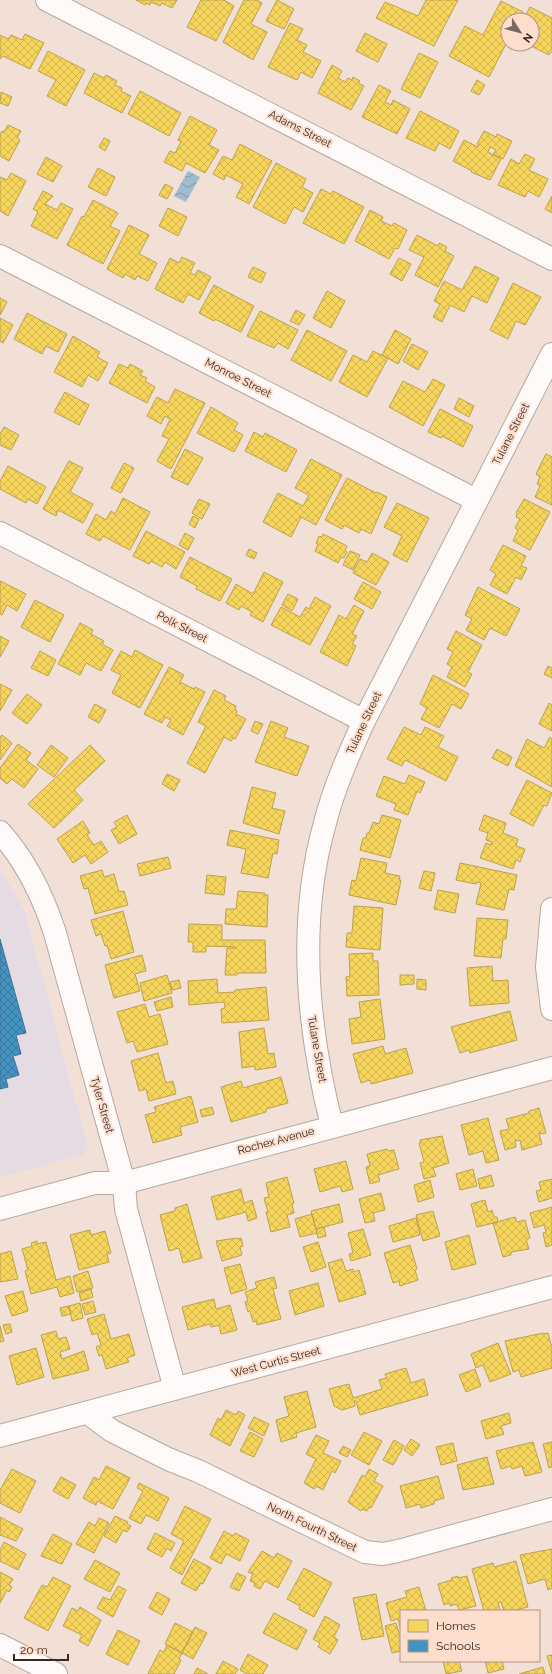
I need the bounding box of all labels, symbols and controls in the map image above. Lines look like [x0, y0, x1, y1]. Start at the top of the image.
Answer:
north arrow [500, 12, 540, 52]
text: N [520, 30, 535, 45]
street label: Adams Street [266, 108, 334, 151]
street label: Monroe Street [203, 356, 274, 400]
street label: Tulane Street [490, 401, 532, 467]
street label: Polk Street [154, 609, 210, 646]
street label: Tulane Street [344, 689, 384, 756]
street label: Tulane Street [305, 1015, 329, 1084]
street label: Tyler Street [88, 1075, 116, 1135]
street label: Rochex Avenue [236, 1124, 316, 1157]
street label: West Curtis Street [230, 1344, 322, 1380]
street label: North Fourth Street [265, 1500, 359, 1554]
legend [400, 1610, 540, 1662]
text: Homes [436, 1619, 476, 1633]
scale bar [14, 1636, 68, 1662]
text: Schools [436, 1639, 480, 1653]
text: 20 m [20, 1643, 48, 1657]

